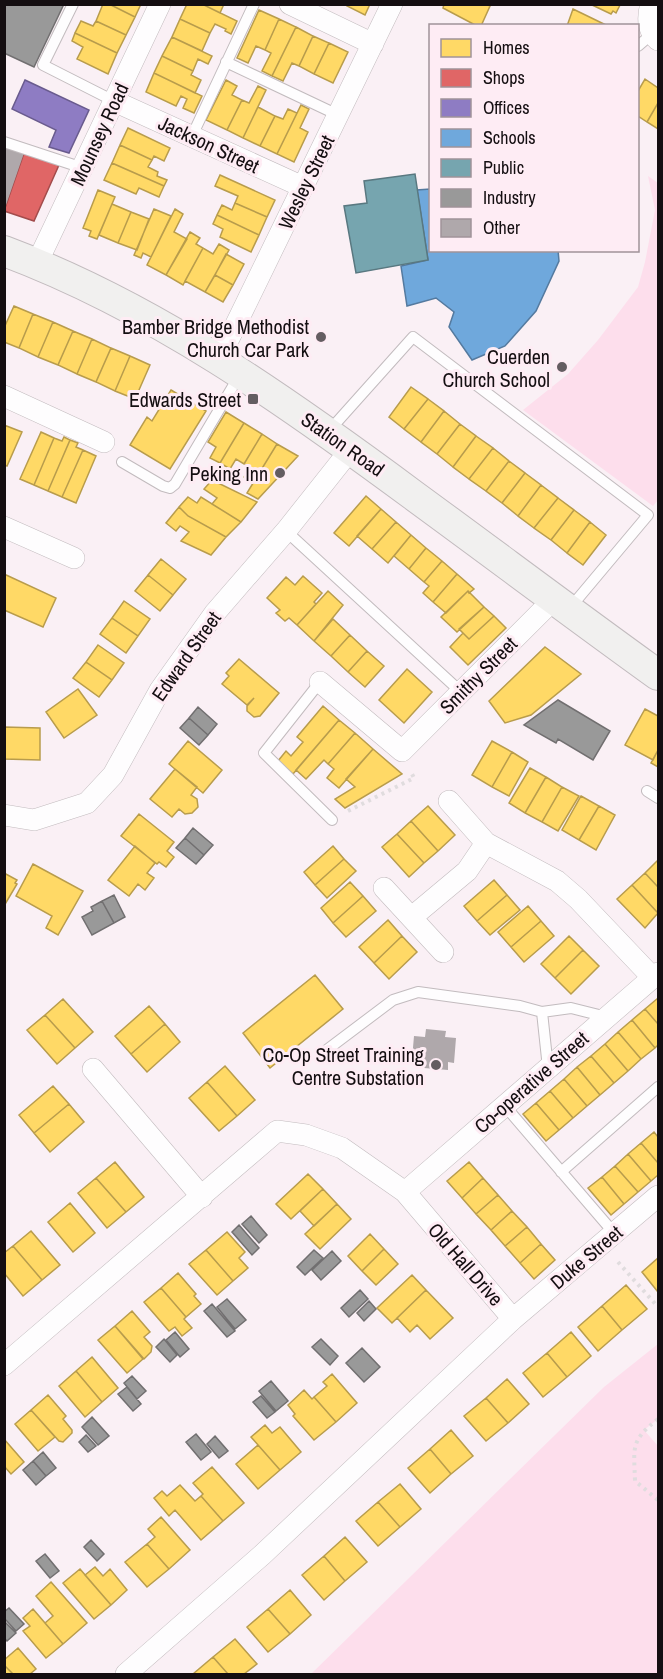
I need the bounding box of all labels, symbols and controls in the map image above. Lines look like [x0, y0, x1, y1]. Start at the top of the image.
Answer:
legend [429, 24, 639, 252]
text: Homes [483, 35, 530, 60]
text: Shops [483, 65, 525, 90]
street label: Mounsey Road [63, 78, 135, 190]
text: Offices [483, 95, 530, 120]
street label: Jackson Street [154, 109, 264, 179]
text: Schools [483, 125, 536, 150]
street label: Wesley Street [272, 130, 341, 234]
text: Public [483, 155, 524, 180]
text: Industry [483, 185, 536, 210]
text: Other [483, 215, 520, 240]
place label: Bamber Bridge Methodist Church Car Park [122, 313, 310, 363]
marker: Bamber Bridge Methodist Church Car Park [314, 330, 328, 344]
place label: Cuerden Church School [442, 343, 550, 393]
marker: Cuerden Church School [555, 360, 569, 374]
place label: Edwards Street [129, 386, 241, 413]
marker: Edwards Street [246, 392, 260, 406]
street label: Station Road [296, 405, 390, 483]
place label: Peking Inn [190, 460, 268, 487]
marker: Peking Inn [273, 466, 287, 480]
street label: Edward Street [145, 605, 227, 706]
street label: Smithy Street [433, 630, 523, 720]
street label: Co-operative Street [468, 1025, 594, 1139]
place label: Co-Op Street Training Centre Substation [263, 1041, 424, 1091]
marker: Co-Op Street Training Centre Substation [429, 1058, 443, 1072]
street label: Old Hall Drive [422, 1217, 510, 1311]
street label: Duke Street [544, 1219, 628, 1295]

